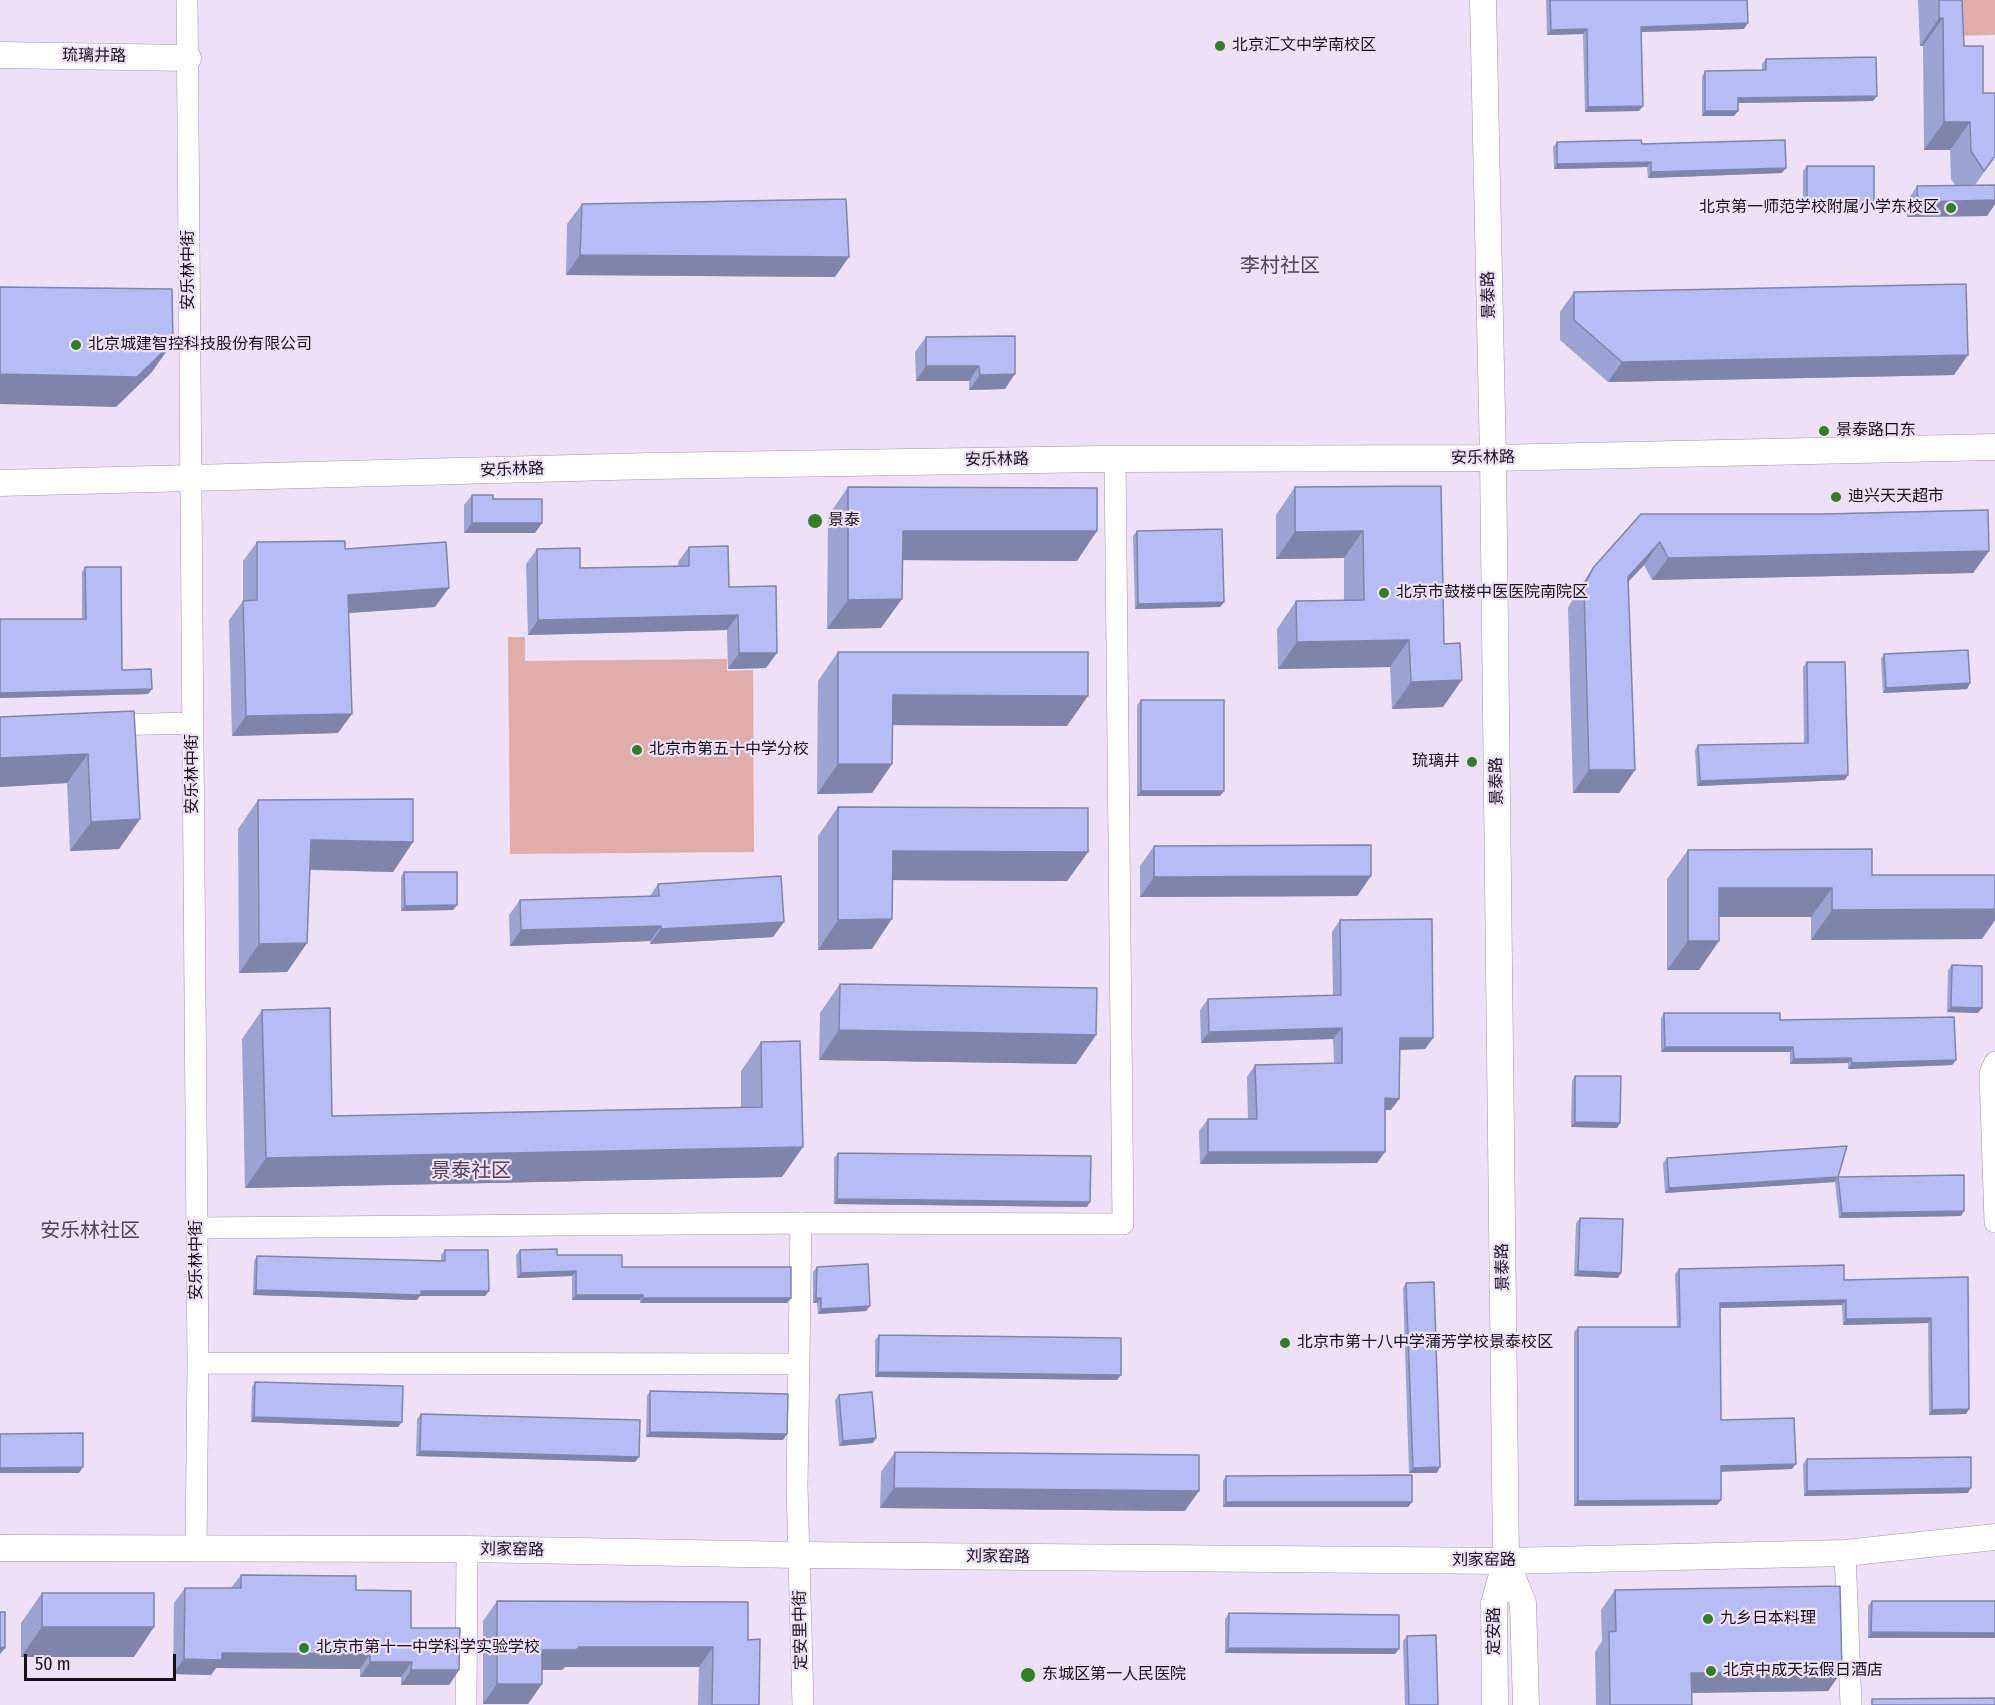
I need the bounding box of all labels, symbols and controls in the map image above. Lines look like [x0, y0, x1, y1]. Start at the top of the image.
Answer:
place label: 北京汇文中学南校区 [1232, 36, 1376, 56]
marker: 北京汇文中学南校区 [1213, 39, 1227, 53]
street label: 琉璃井路 [62, 46, 126, 66]
place label: 北京第一师范学校附属小学东校区 [1699, 198, 1939, 218]
marker: 北京第一师范学校附属小学东校区 [1944, 201, 1958, 215]
street label: 安乐林中街 [179, 230, 199, 310]
district label: 李村社区 [1240, 254, 1320, 278]
street label: 景泰路 [1479, 271, 1499, 319]
place label: 北京城建智控科技股份有限公司 [88, 335, 312, 355]
marker: 北京城建智控科技股份有限公司 [69, 338, 83, 352]
place label: 景泰路口东 [1836, 421, 1916, 441]
marker: 景泰路口东 [1817, 424, 1831, 438]
street label: 安乐林路 [1451, 448, 1515, 468]
street label: 安乐林路 [965, 450, 1029, 470]
street label: 安乐林路 [480, 459, 544, 481]
place label: 迪兴天天超市 [1848, 487, 1944, 507]
marker: 迪兴天天超市 [1829, 490, 1843, 504]
place label: 景泰 [828, 511, 860, 531]
marker: 景泰 [806, 512, 824, 530]
place label: 北京市鼓楼中医医院南院区 [1396, 583, 1588, 603]
marker: 北京市鼓楼中医医院南院区 [1377, 586, 1391, 600]
street label: 安乐林中街 [183, 734, 203, 814]
place label: 北京市第五十中学分校 [649, 740, 809, 760]
marker: 北京市第五十中学分校 [630, 743, 644, 757]
place label: 琉璃井 [1412, 752, 1460, 772]
marker: 琉璃井 [1465, 755, 1479, 769]
street label: 景泰路 [1487, 757, 1507, 805]
district label: 景泰社区 [431, 1159, 511, 1183]
district label: 安乐林社区 [40, 1219, 140, 1243]
street label: 安乐林中街 [187, 1220, 207, 1300]
street label: 景泰路 [1493, 1243, 1513, 1291]
place label: 北京市第十八中学蒲芳学校景泰校区 [1297, 1333, 1553, 1353]
marker: 北京市第十八中学蒲芳学校景泰校区 [1278, 1336, 1292, 1350]
street label: 刘家窑路 [480, 1540, 544, 1560]
street label: 刘家窑路 [966, 1547, 1030, 1567]
street label: 刘家窑路 [1452, 1551, 1516, 1571]
street label: 定安里中街 [791, 1590, 811, 1670]
street label: 定安路 [1485, 1607, 1505, 1655]
place label: 九乡日本料理 [1720, 1609, 1816, 1629]
marker: 九乡日本料理 [1701, 1612, 1715, 1626]
place label: 北京市第十一中学科学实验学校 [316, 1638, 540, 1658]
marker: 北京市第十一中学科学实验学校 [297, 1641, 311, 1655]
scale bar [27, 1642, 178, 1680]
text: 50 m [35, 1653, 71, 1675]
place label: 北京中成天坛假日酒店 [1723, 1661, 1883, 1681]
marker: 北京中成天坛假日酒店 [1704, 1664, 1718, 1678]
place label: 东城区第一人民医院 [1042, 1665, 1186, 1685]
marker: 东城区第一人民医院 [1019, 1666, 1037, 1684]

